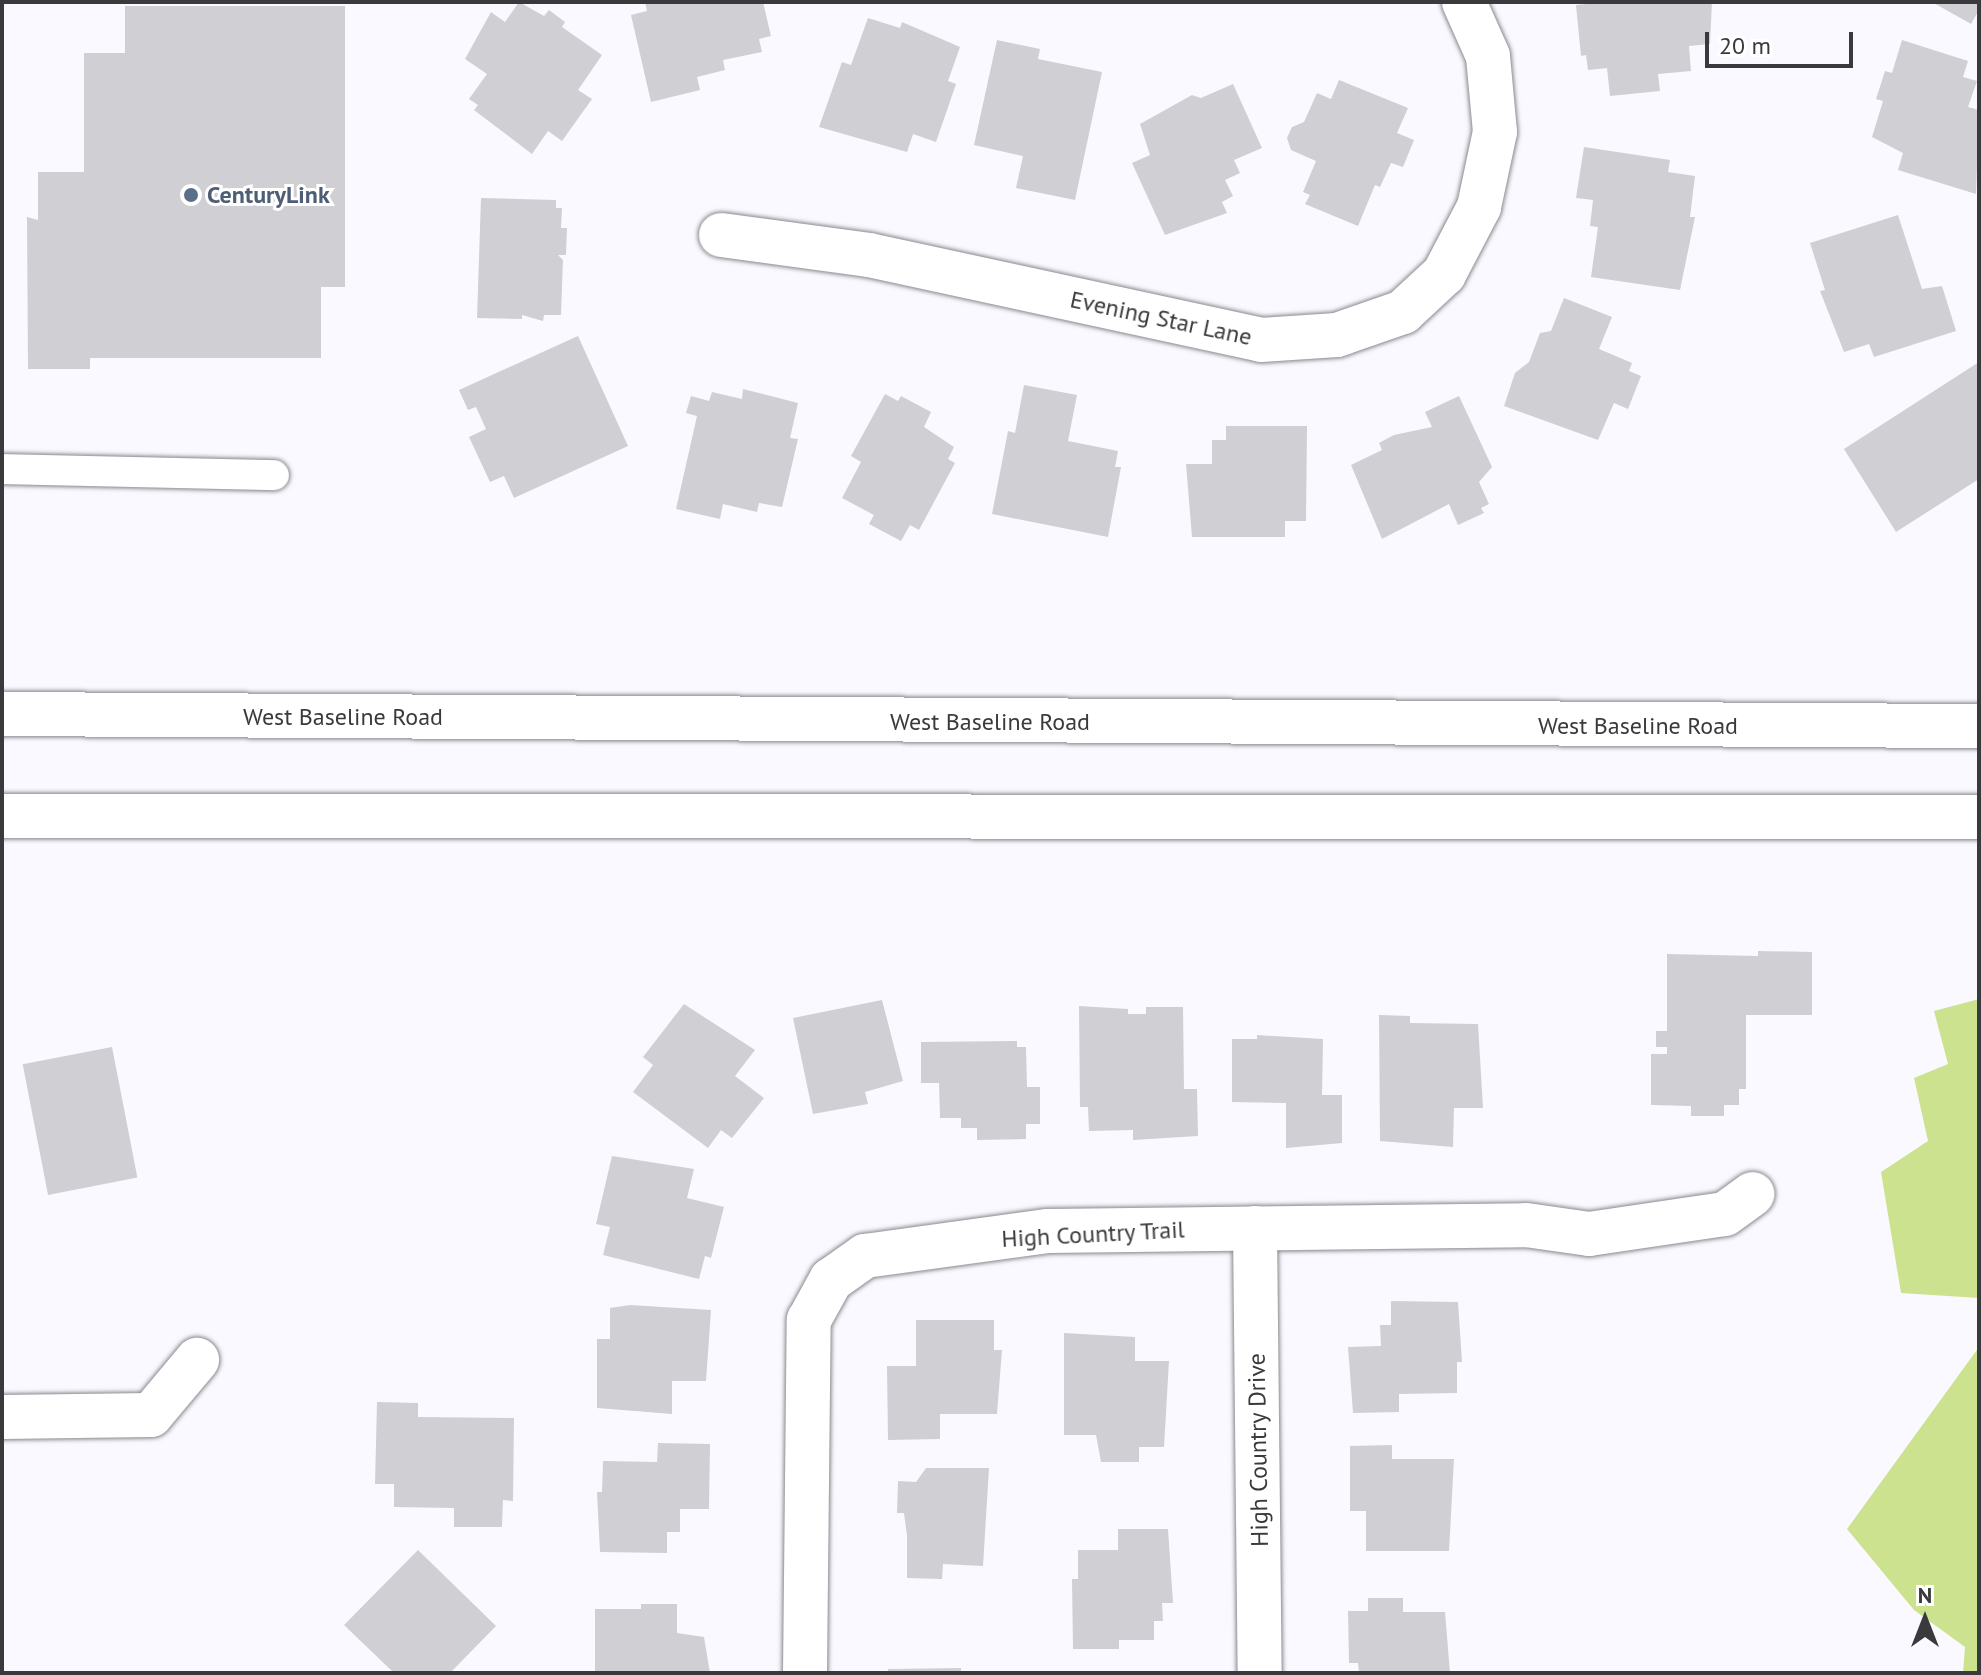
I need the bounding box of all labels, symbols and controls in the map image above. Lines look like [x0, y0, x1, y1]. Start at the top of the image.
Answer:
scale bar [1709, 16, 1857, 66]
text: 20 m [1719, 30, 1771, 61]
place label: CenturyLink [207, 181, 330, 209]
marker: CenturyLink [182, 186, 200, 204]
street label: Evening Star Lane [1068, 285, 1254, 351]
street label: West Baseline Road [243, 703, 443, 731]
street label: West Baseline Road [890, 708, 1090, 736]
street label: West Baseline Road [1538, 712, 1738, 740]
street label: High Country Trail [1000, 1215, 1186, 1253]
street label: High Country Drive [1242, 1353, 1274, 1547]
north arrow [1885, 1579, 1965, 1659]
text: N [1918, 1581, 1932, 1609]

